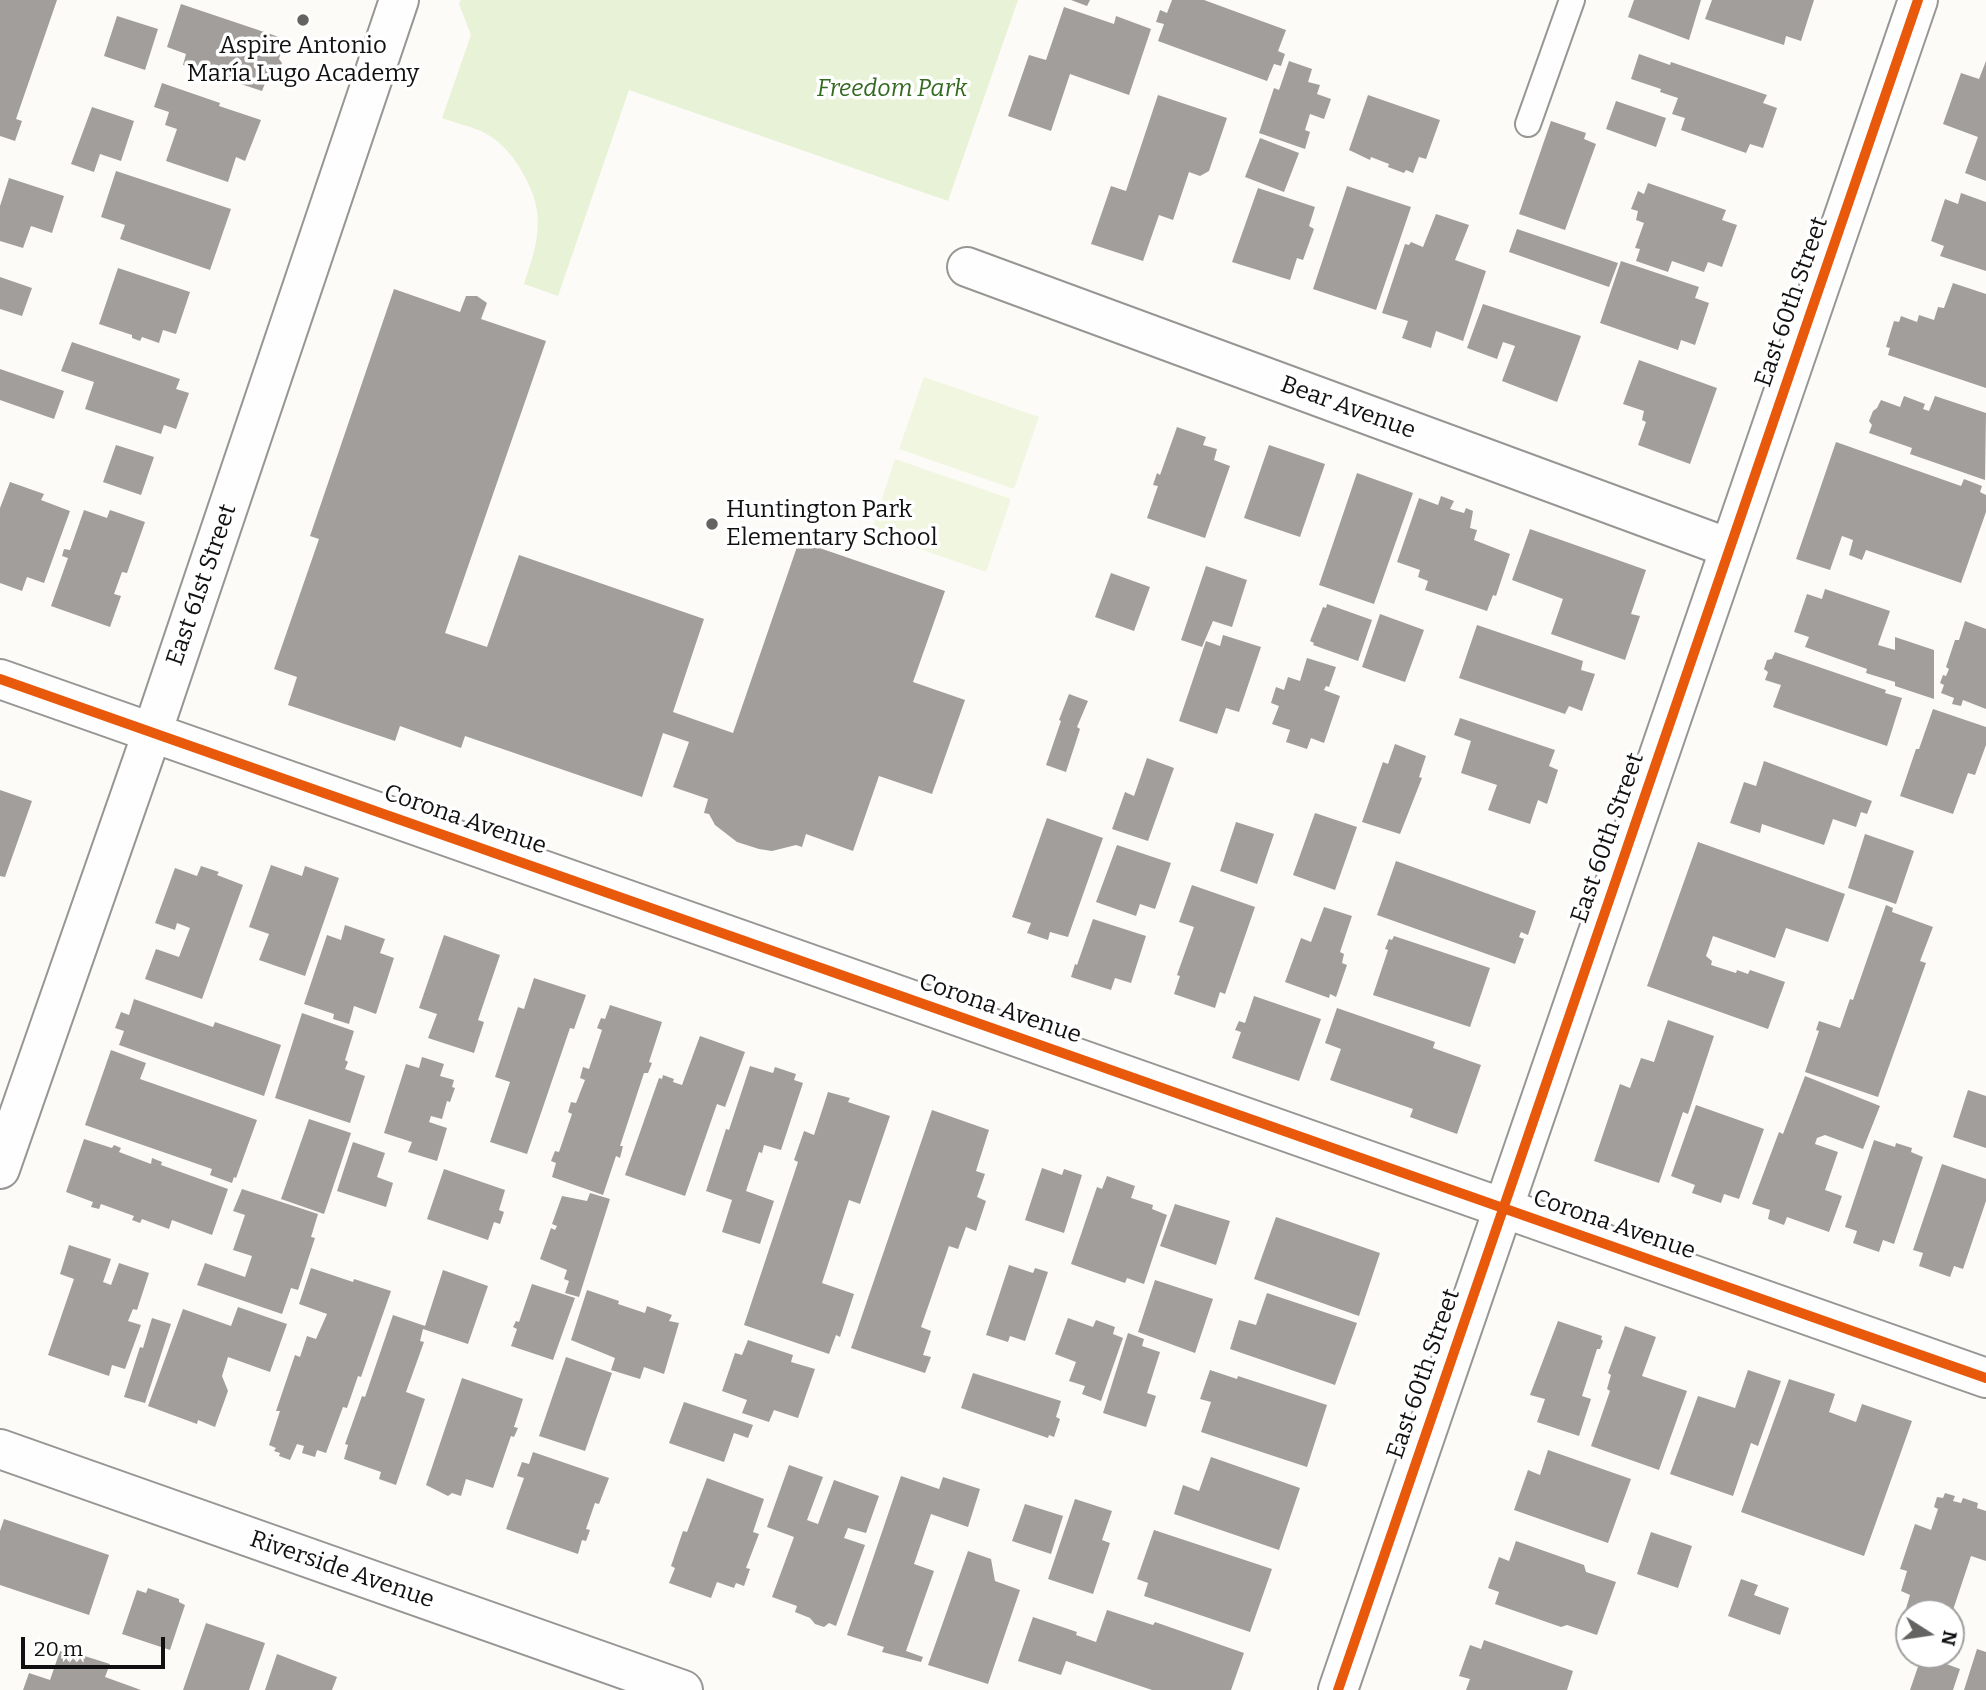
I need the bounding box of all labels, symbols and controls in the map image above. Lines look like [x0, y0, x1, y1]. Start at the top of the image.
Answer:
marker: Aspire Antonio María Lugo Academy [295, 12, 311, 28]
place label: Aspire Antonio María Lugo Academy [187, 32, 419, 88]
park label: Freedom Park [817, 75, 967, 103]
street label: East 60th Street [1749, 213, 1835, 391]
street label: Bear Avenue [1277, 370, 1419, 446]
place label: Huntington Park Elementary School [726, 496, 938, 552]
street label: East 61st Street [161, 500, 243, 670]
marker: Huntington Park Elementary School [704, 516, 720, 532]
street label: East 60th Street [1565, 749, 1651, 927]
street label: Corona Avenue [380, 779, 550, 861]
street label: Corona Avenue [915, 968, 1085, 1050]
street label: Corona Avenue [1529, 1184, 1699, 1266]
street label: East 60th Street [1381, 1285, 1467, 1463]
street label: Riverside Avenue [246, 1525, 438, 1615]
north arrow [1895, 1599, 1965, 1669]
scale bar [24, 1624, 168, 1668]
text: N [1936, 1628, 1962, 1648]
text: 20 m [34, 1636, 83, 1662]

